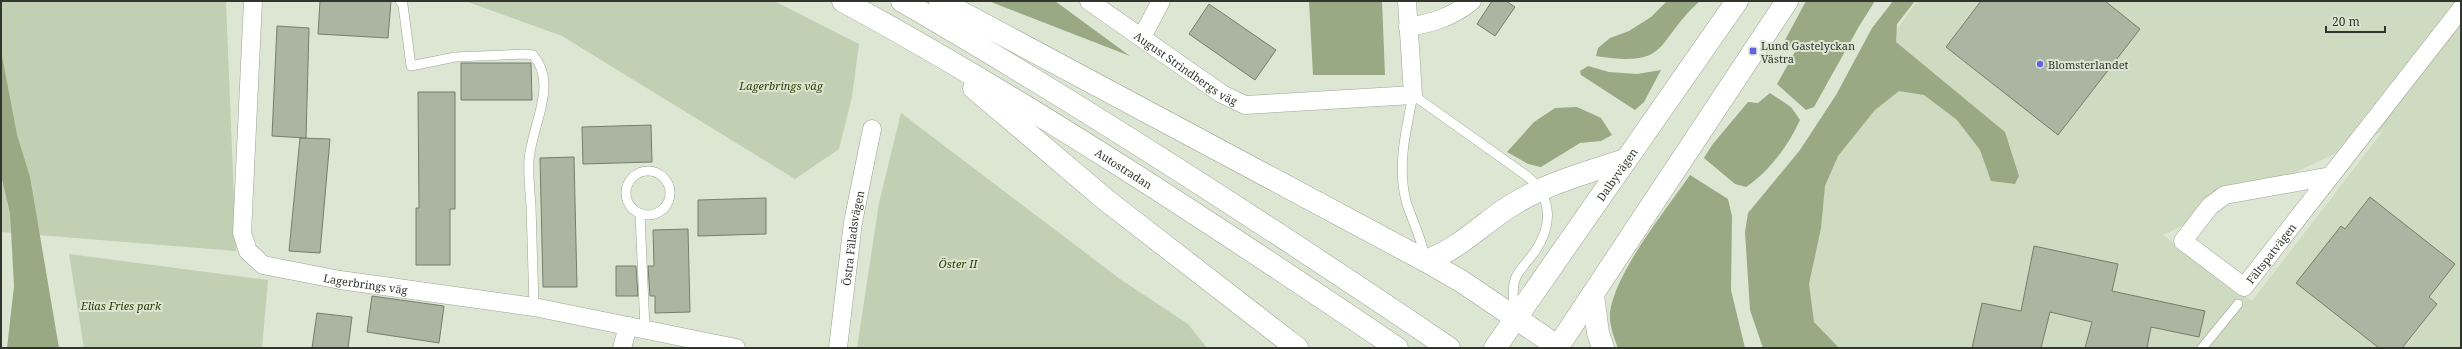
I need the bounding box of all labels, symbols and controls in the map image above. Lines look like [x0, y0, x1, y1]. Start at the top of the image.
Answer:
scale bar [2326, 8, 2385, 34]
text: 20 m [2332, 13, 2360, 30]
street label: August Strindbergs väg [1132, 28, 1240, 108]
place label: Lund Gastelyckan Västra [1761, 38, 1855, 66]
marker: Lund Gastelyckan Västra [1748, 46, 1758, 56]
place label: Blomsterlandet [2048, 57, 2129, 72]
marker: Blomsterlandet [2035, 59, 2045, 69]
park label: Lagerbrings väg [738, 78, 824, 93]
street label: Autostradan [1093, 144, 1155, 192]
street label: Dalbyvägen [1592, 144, 1640, 204]
street label: Östra Fäladsvägen [838, 189, 867, 286]
street label: Fältspatvägen [2242, 220, 2299, 286]
park label: Öster II [939, 256, 978, 271]
street label: Lagerbrings väg [322, 269, 409, 297]
park label: Elias Fries park [80, 298, 162, 313]

